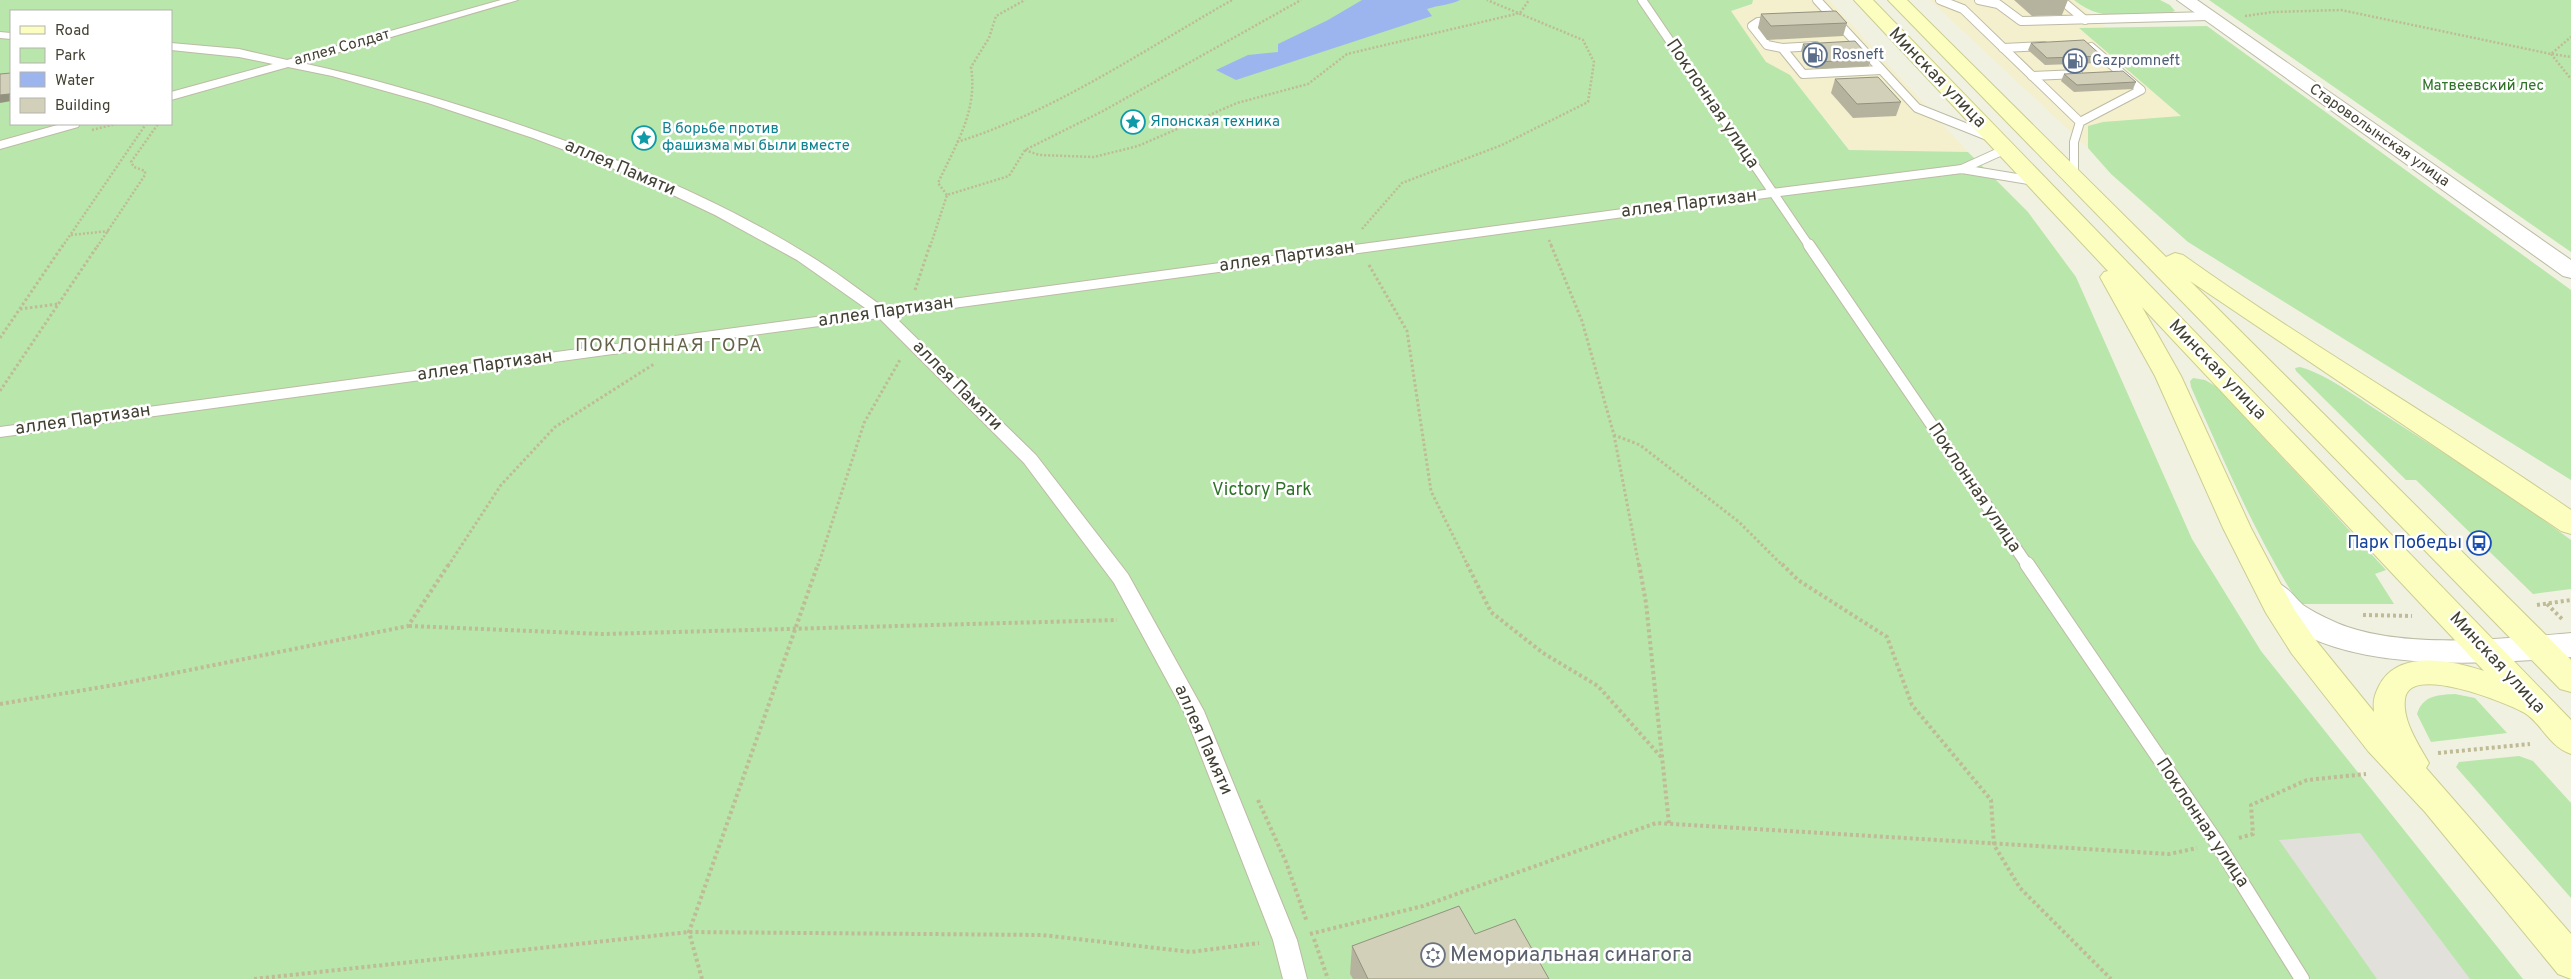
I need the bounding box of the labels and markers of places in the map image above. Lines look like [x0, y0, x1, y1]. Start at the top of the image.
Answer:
fuel station icon: Rosneft [1802, 42, 1828, 68]
place label: Rosneft [1832, 46, 1884, 65]
fuel station icon: Gazpromneft [2062, 48, 2088, 74]
place label: Gazpromneft [2092, 52, 2180, 71]
place icon: Японская техника [1120, 109, 1146, 135]
place label: Японская техника [1150, 113, 1280, 132]
place label: В борьбе против фашизма мы были вместе [662, 120, 850, 156]
place icon: В борьбе против фашизма мы были вместе [631, 125, 657, 151]
bus stop icon: Парк Победы [2466, 530, 2492, 556]
place label: Парк Победы [2347, 532, 2462, 555]
synagogue icon: Мемориальная синагога [1420, 942, 1446, 968]
place label: Мемориальная синагога [1450, 942, 1692, 969]

